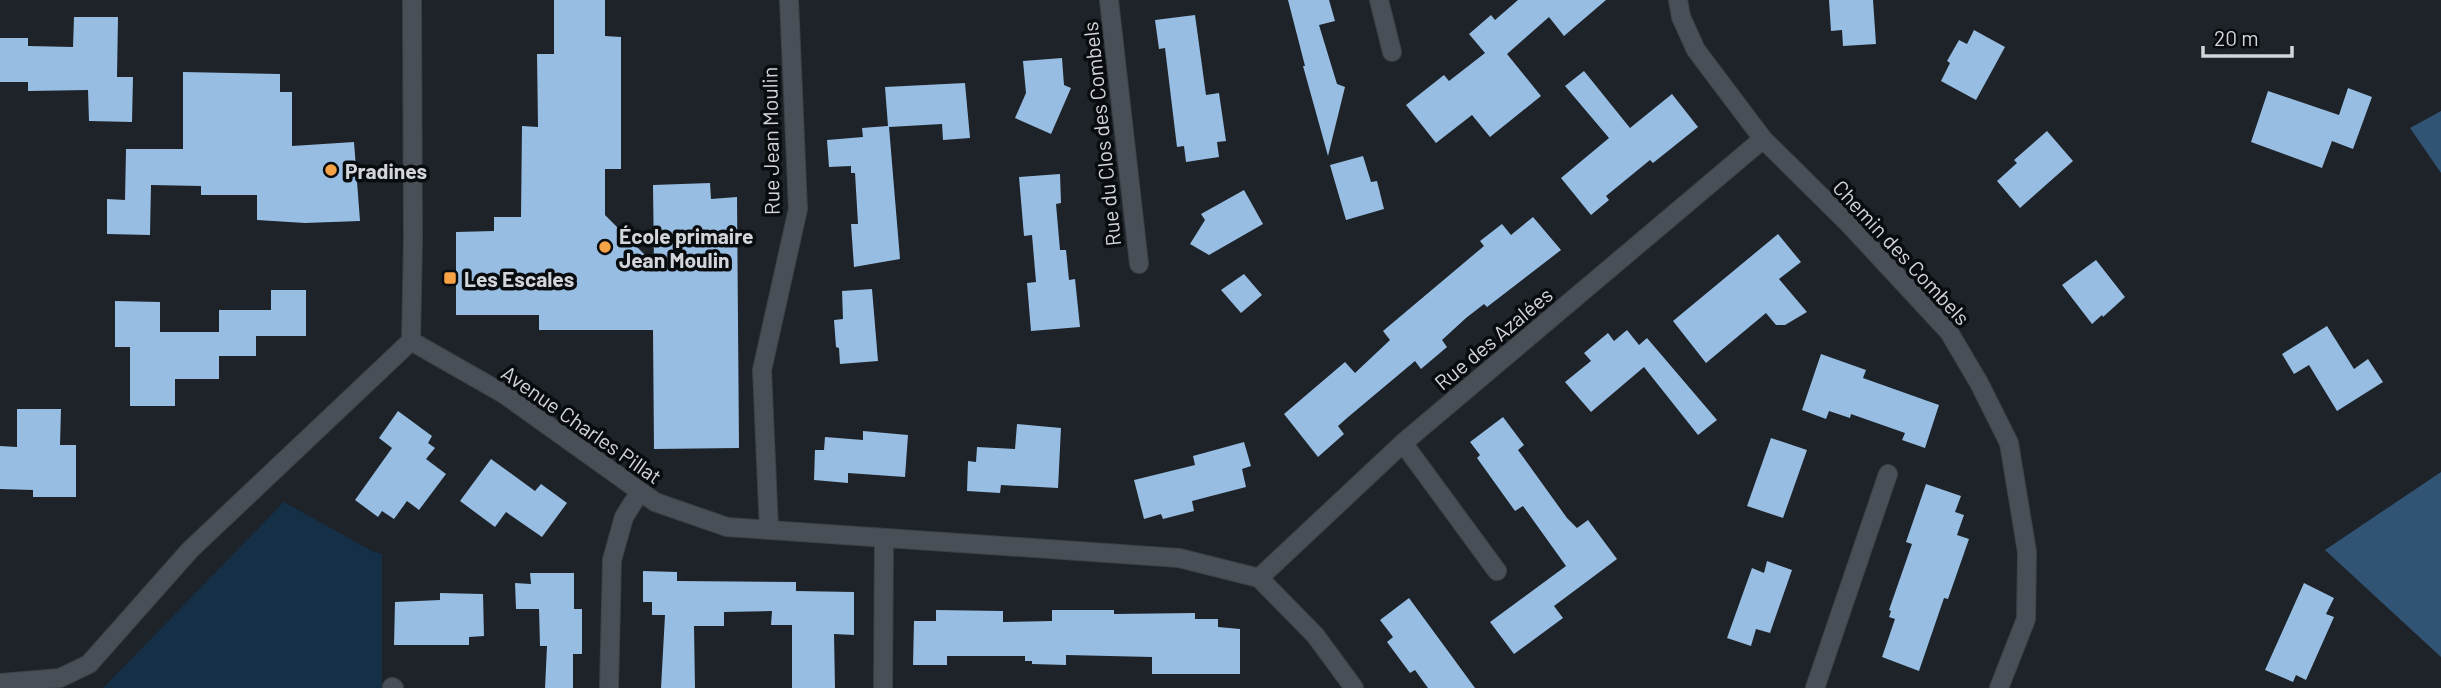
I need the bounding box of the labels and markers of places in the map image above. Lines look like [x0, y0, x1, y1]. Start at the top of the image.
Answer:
place label: Pradines [345, 158, 427, 183]
marker: Pradines [323, 162, 339, 178]
place label: École primaire Jean Moulin [619, 223, 753, 272]
marker: École primaire Jean Moulin [597, 239, 613, 255]
place label: Les Escales [464, 266, 574, 291]
marker: Les Escales [442, 270, 458, 286]

